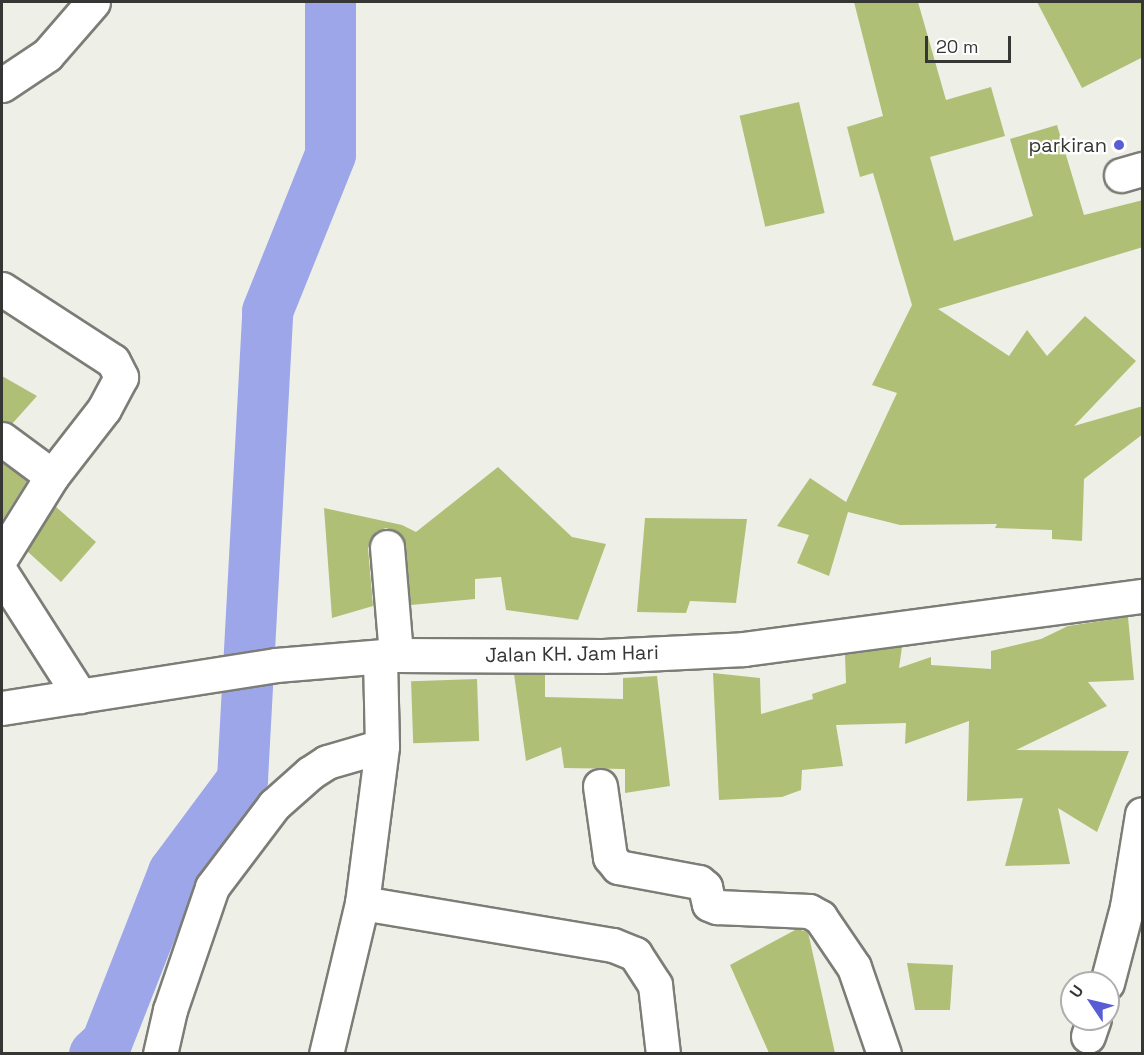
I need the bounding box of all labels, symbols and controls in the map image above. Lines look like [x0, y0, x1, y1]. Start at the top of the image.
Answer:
scale bar [928, 24, 1014, 62]
text: 20 m [936, 35, 979, 58]
place label: parkiran [1028, 133, 1107, 157]
marker: parkiran [1112, 138, 1126, 152]
street label: Jalan KH. Jam Hari [485, 640, 659, 668]
north arrow [1060, 971, 1120, 1031]
text: U [1065, 981, 1088, 1002]

